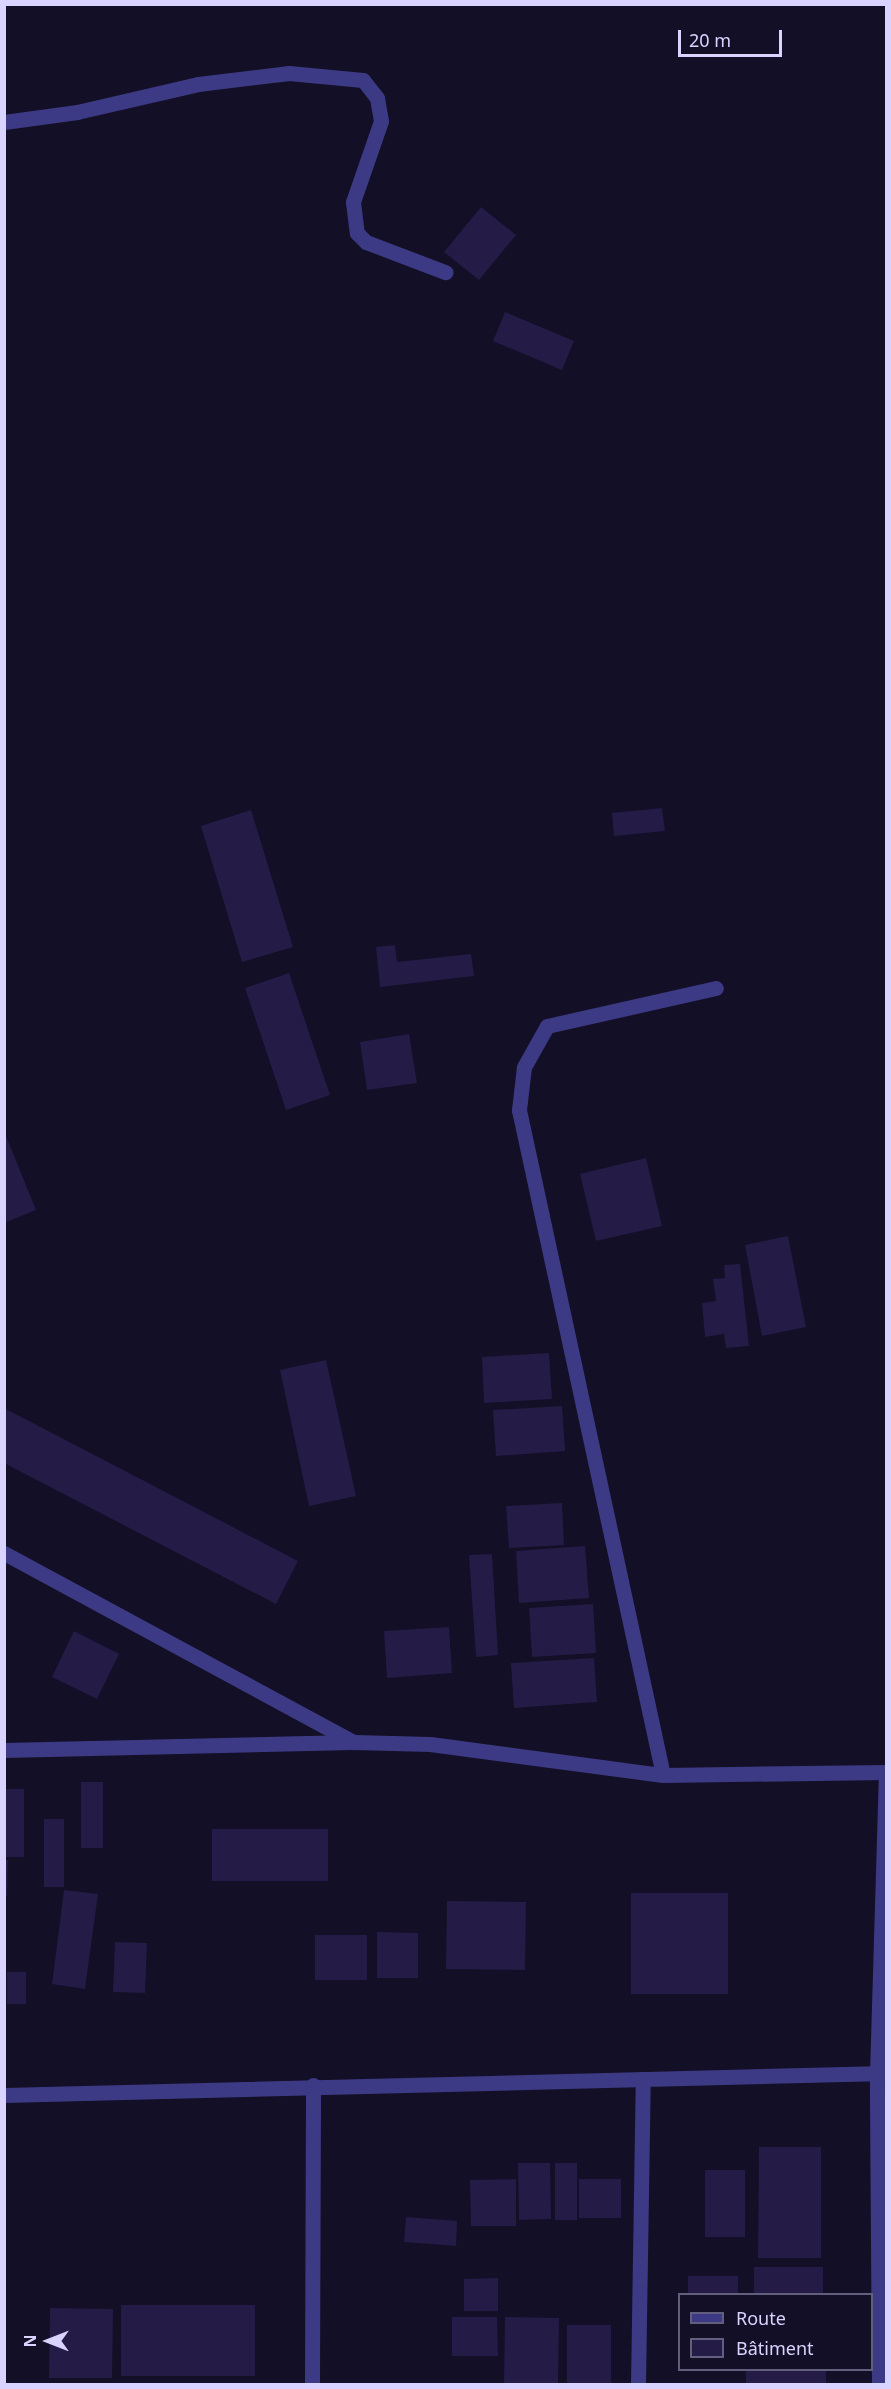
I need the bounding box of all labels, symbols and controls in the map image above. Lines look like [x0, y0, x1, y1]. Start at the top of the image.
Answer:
scale bar [681, 18, 784, 56]
text: 20 m [689, 28, 731, 52]
legend [678, 2293, 873, 2371]
text: Route [736, 2306, 786, 2330]
north arrow [18, 2311, 78, 2371]
text: N [19, 2335, 41, 2348]
text: Bâtiment [736, 2336, 814, 2360]

